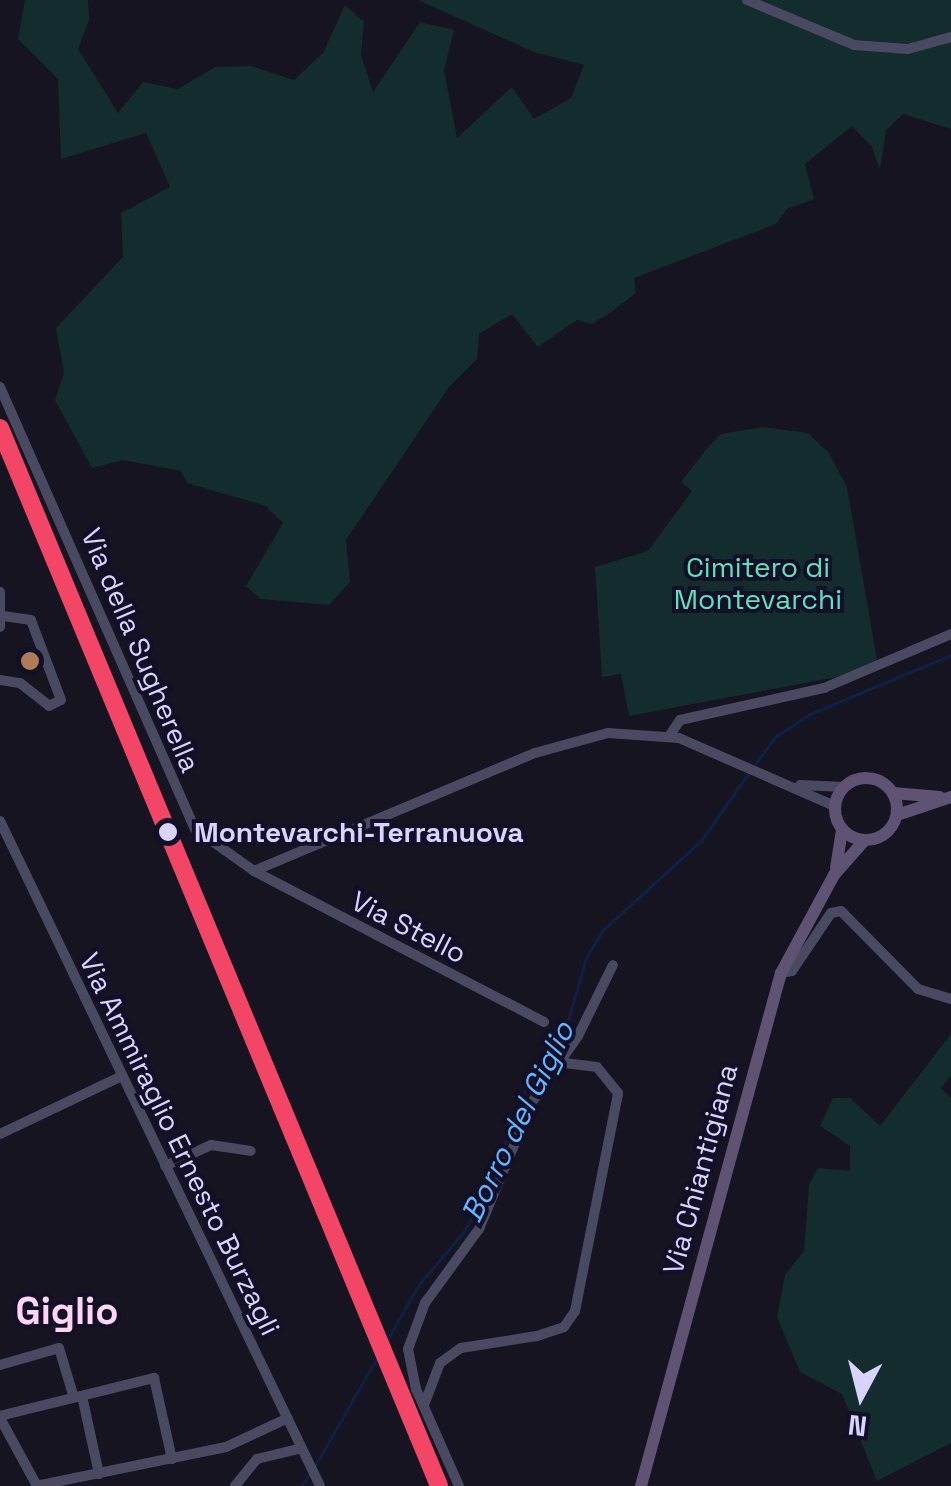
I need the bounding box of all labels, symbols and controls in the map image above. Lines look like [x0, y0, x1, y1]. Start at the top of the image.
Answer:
street label: Via della Sugherella [74, 523, 208, 777]
park label: Cimitero di Montevarchi [674, 550, 842, 616]
unlabelled marker [20, 651, 40, 671]
marker: Montevarchi-Terranuova [151, 815, 185, 849]
place label: Montevarchi-Terranuova [194, 815, 524, 849]
street label: Via Stello [346, 884, 472, 970]
street label: Via Ammiraglio Ernesto Burzagli [72, 947, 288, 1341]
water label: Borro del Giglio [454, 1016, 582, 1228]
street label: Via Chiantigiana [656, 1060, 744, 1278]
district label: Giglio [16, 1289, 118, 1335]
north arrow [811, 1346, 911, 1446]
text: N [846, 1407, 869, 1445]

